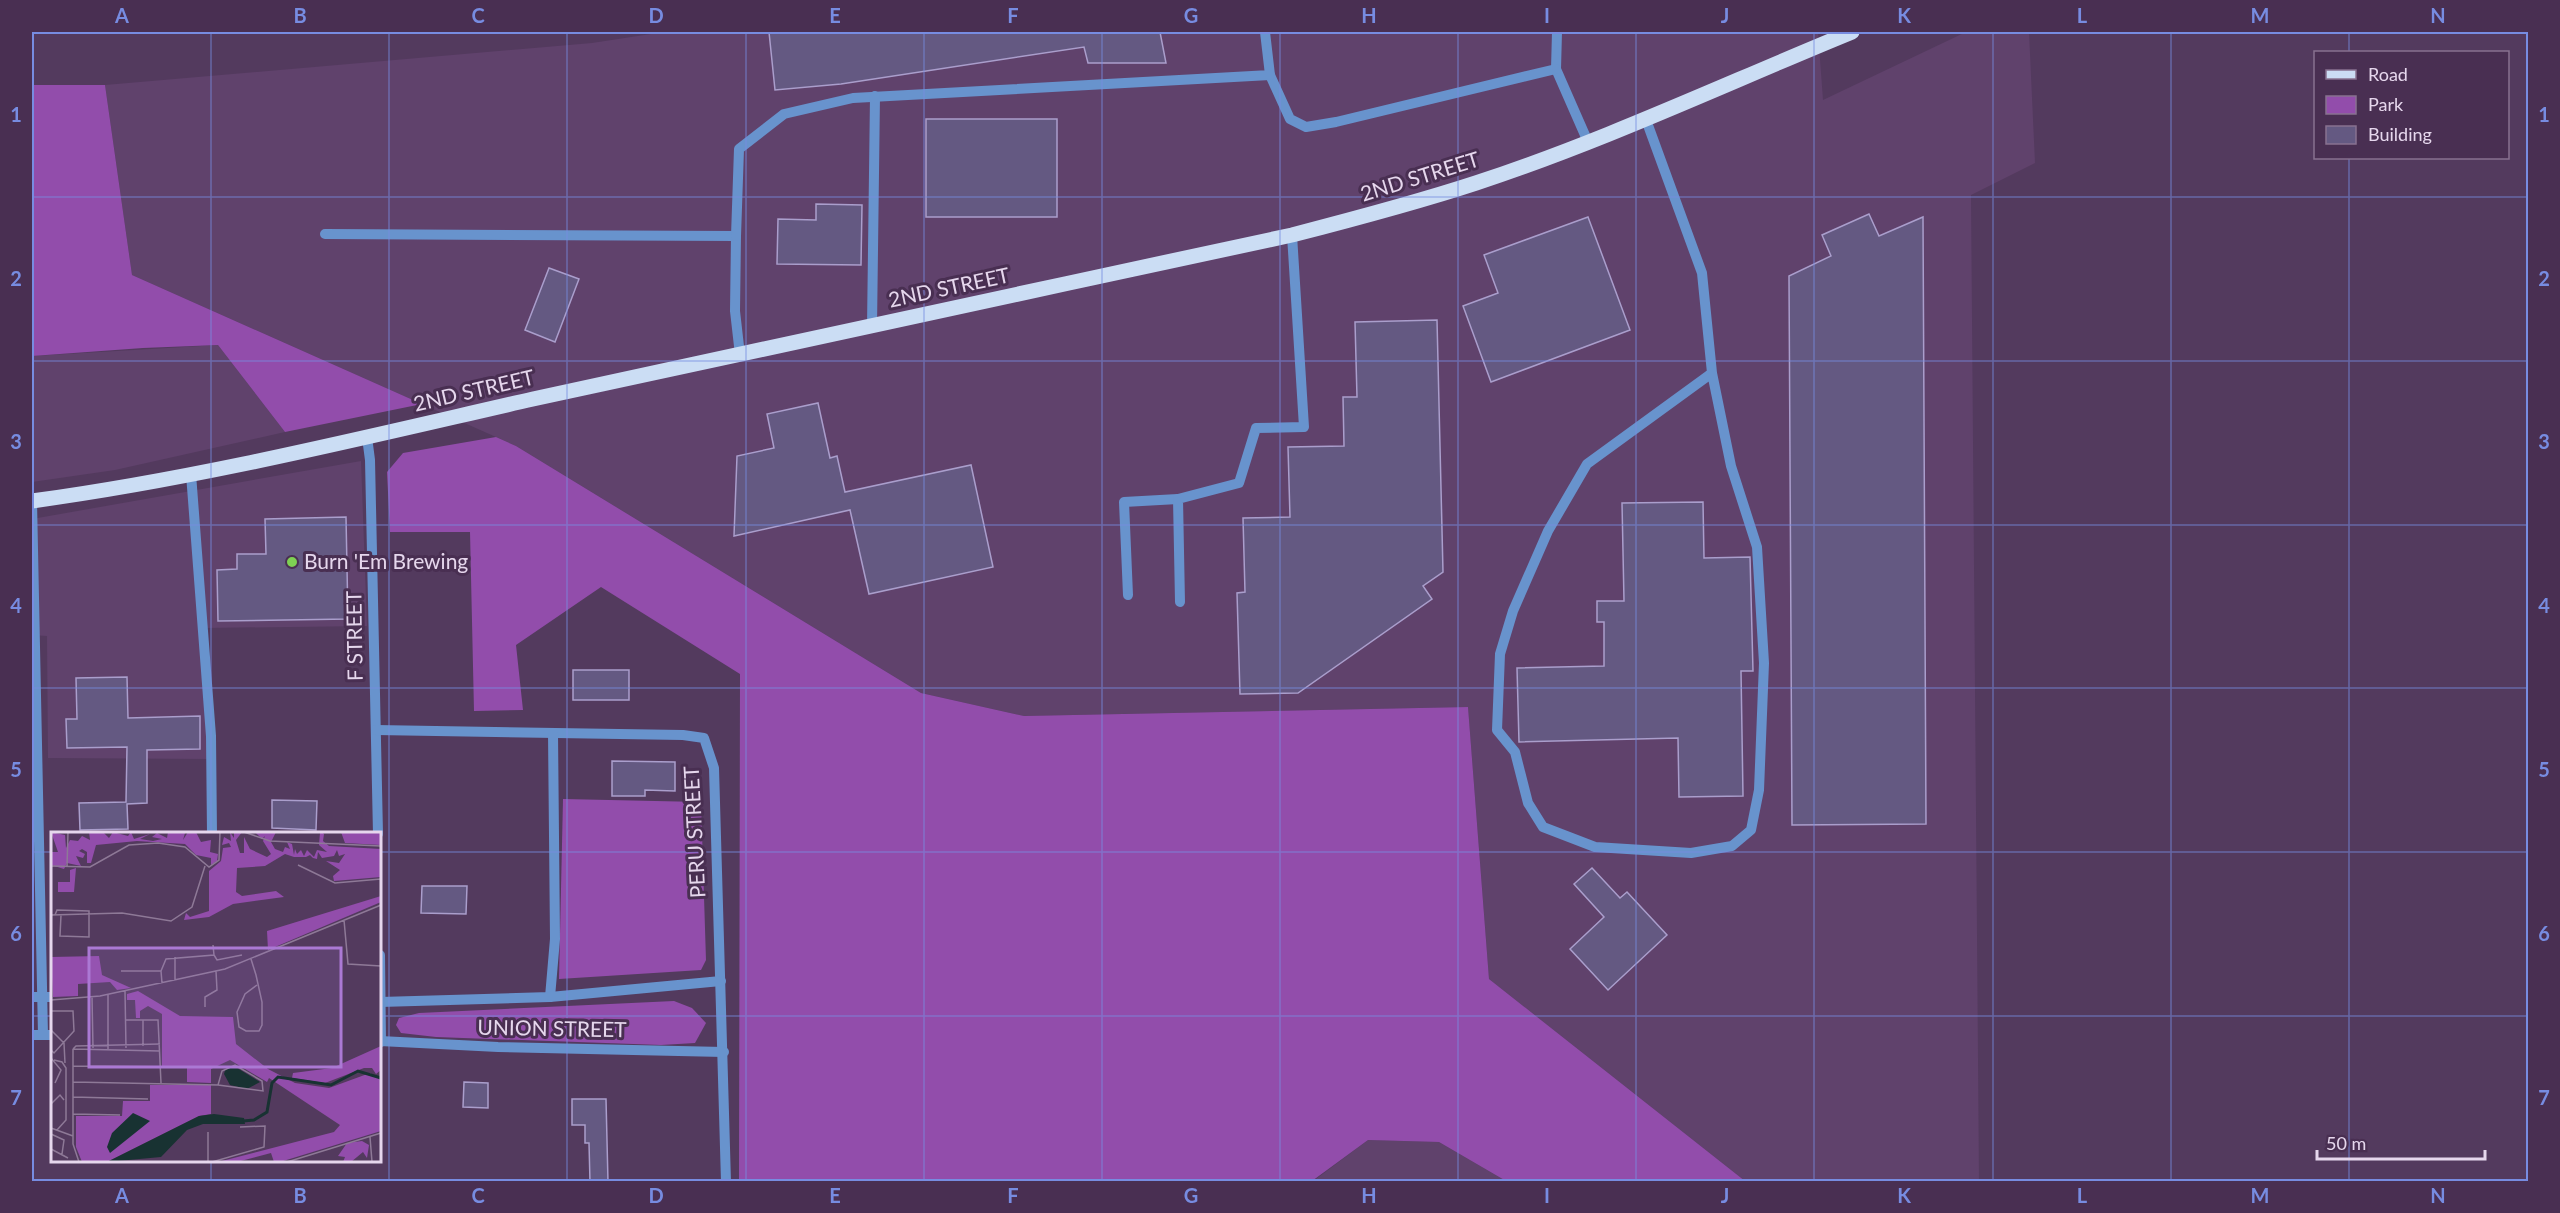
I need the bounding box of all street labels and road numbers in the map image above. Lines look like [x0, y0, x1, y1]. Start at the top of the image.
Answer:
street label: 2ND STREET [1357, 145, 1483, 206]
street label: 2ND STREET [886, 261, 1012, 312]
street label: 2ND STREET [411, 363, 537, 416]
street label: F STREET [340, 590, 367, 681]
street label: PERU STREET [678, 765, 709, 899]
street label: UNION STREET [477, 1014, 627, 1041]

